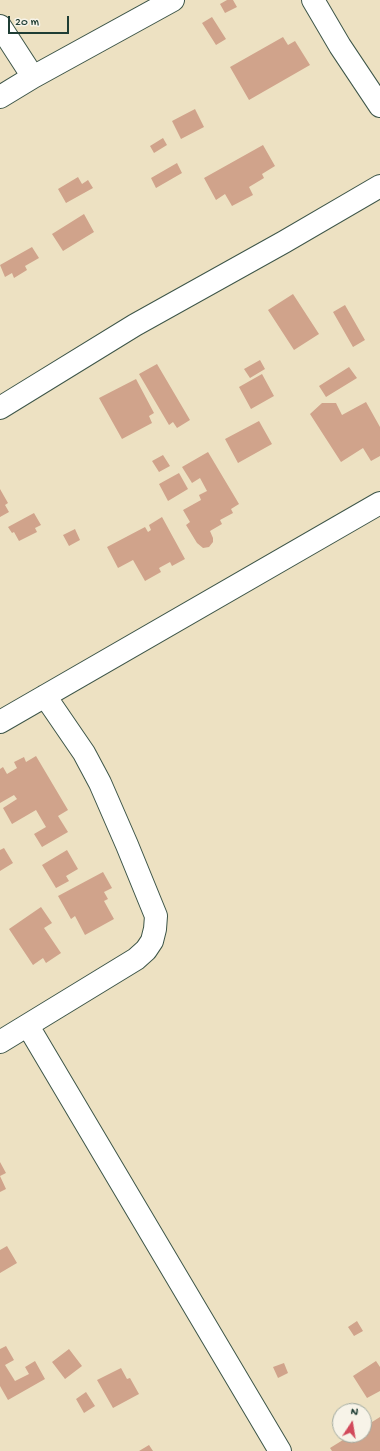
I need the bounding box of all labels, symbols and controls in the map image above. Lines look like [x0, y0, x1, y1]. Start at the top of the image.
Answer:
scale bar [10, 8, 71, 34]
text: 20 m [15, 16, 39, 30]
north arrow [332, 1403, 372, 1443]
text: N [350, 1406, 359, 1419]

